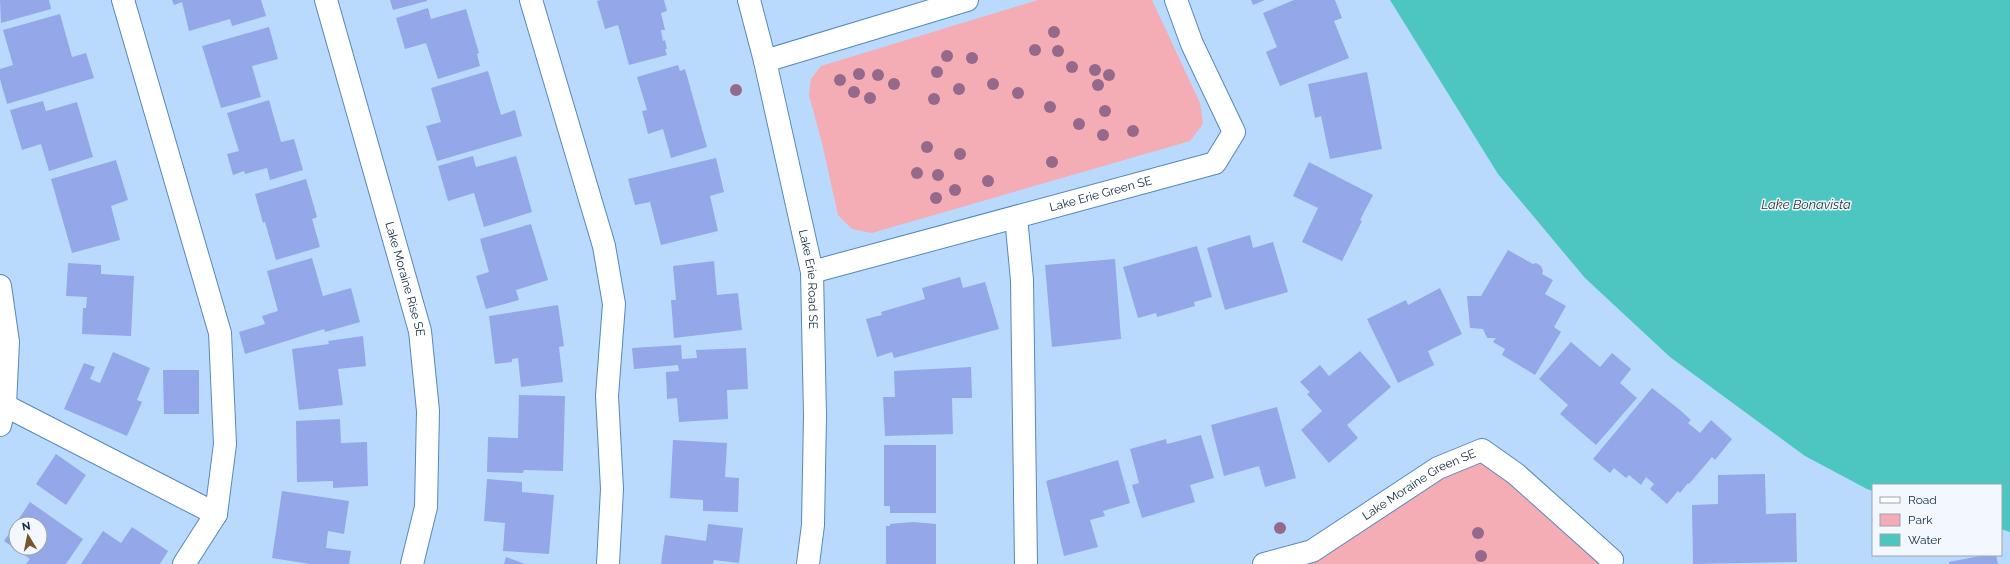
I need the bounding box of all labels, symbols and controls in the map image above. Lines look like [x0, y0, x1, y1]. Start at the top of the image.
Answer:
street label: Lake Erie Green SE [1048, 173, 1153, 214]
water label: Lake Bonavista [1761, 197, 1851, 212]
street label: Lake Moraine Rise SE [382, 220, 427, 337]
street label: Lake Erie Road SE [796, 228, 820, 329]
street label: Lake Moraine Green SE [1360, 446, 1478, 523]
legend [1872, 484, 2002, 556]
text: Road [1908, 493, 1937, 507]
text: Park [1908, 513, 1933, 527]
north arrow [8, 516, 48, 556]
text: N [21, 520, 32, 534]
text: Water [1908, 533, 1942, 547]

